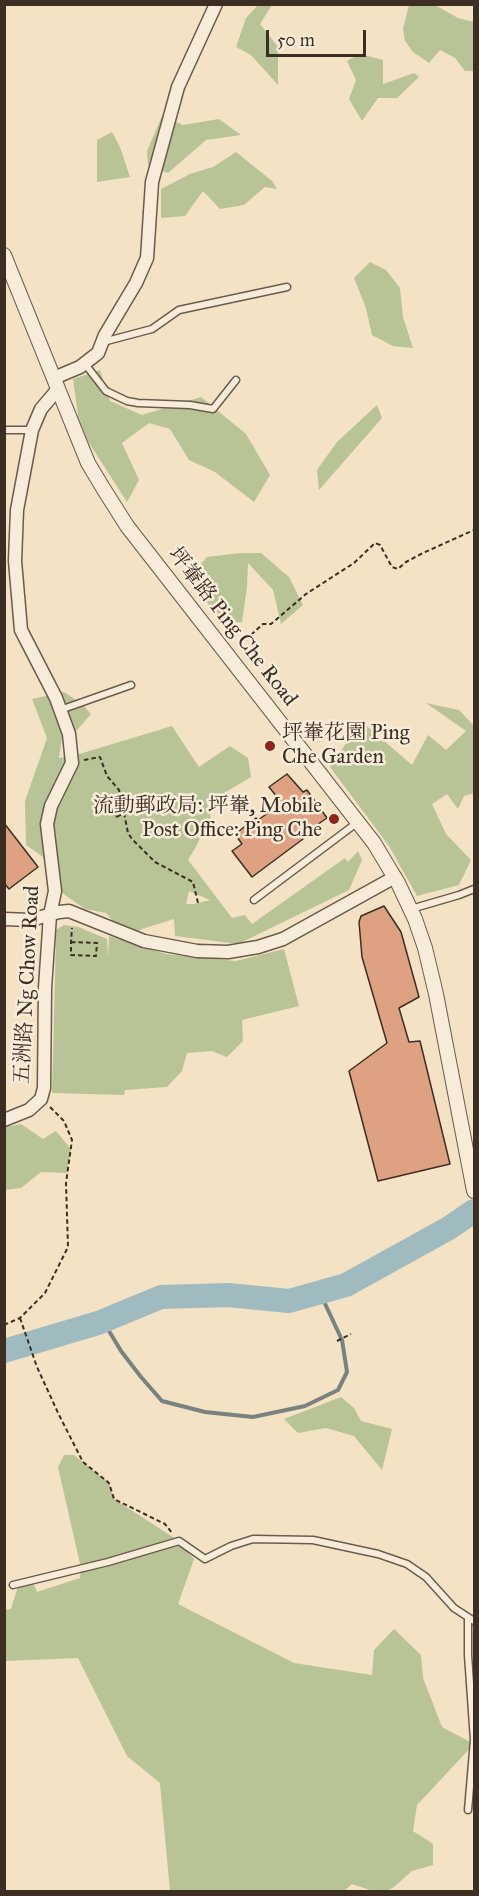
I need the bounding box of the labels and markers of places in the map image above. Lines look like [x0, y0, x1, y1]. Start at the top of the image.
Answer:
place label: 坪輋花園 Ping Che Garden [282, 721, 409, 771]
marker: 坪輋花園 Ping Che Garden [263, 739, 277, 753]
place label: 流動郵政局: 坪輋, Mobile Post Office: Ping Che [93, 794, 322, 844]
marker: 流動郵政局: 坪輋, Mobile Post Office: Ping Che [327, 812, 341, 826]

